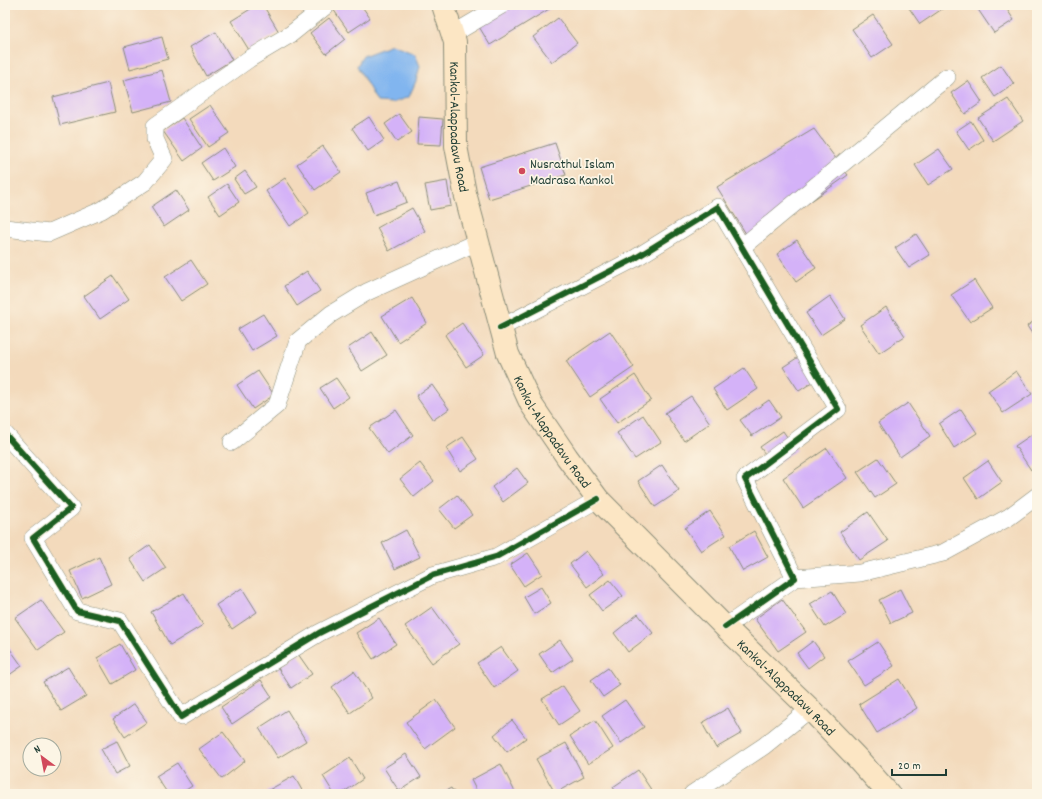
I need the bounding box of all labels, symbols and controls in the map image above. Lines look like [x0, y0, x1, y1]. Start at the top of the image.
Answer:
street label: Kankol-Alappadavu Road [443, 61, 473, 194]
place label: Nusrathul Islam Madrasa Kankol [530, 155, 615, 191]
marker: Nusrathul Islam Madrasa Kankol [517, 166, 527, 176]
street label: Kankol-Alappadavu Road [507, 372, 595, 493]
street label: Kankol-Alappadavu Road [731, 635, 839, 741]
north arrow [22, 737, 62, 777]
text: N [31, 742, 45, 758]
scale bar [892, 751, 946, 777]
text: 20 m [898, 758, 921, 775]

